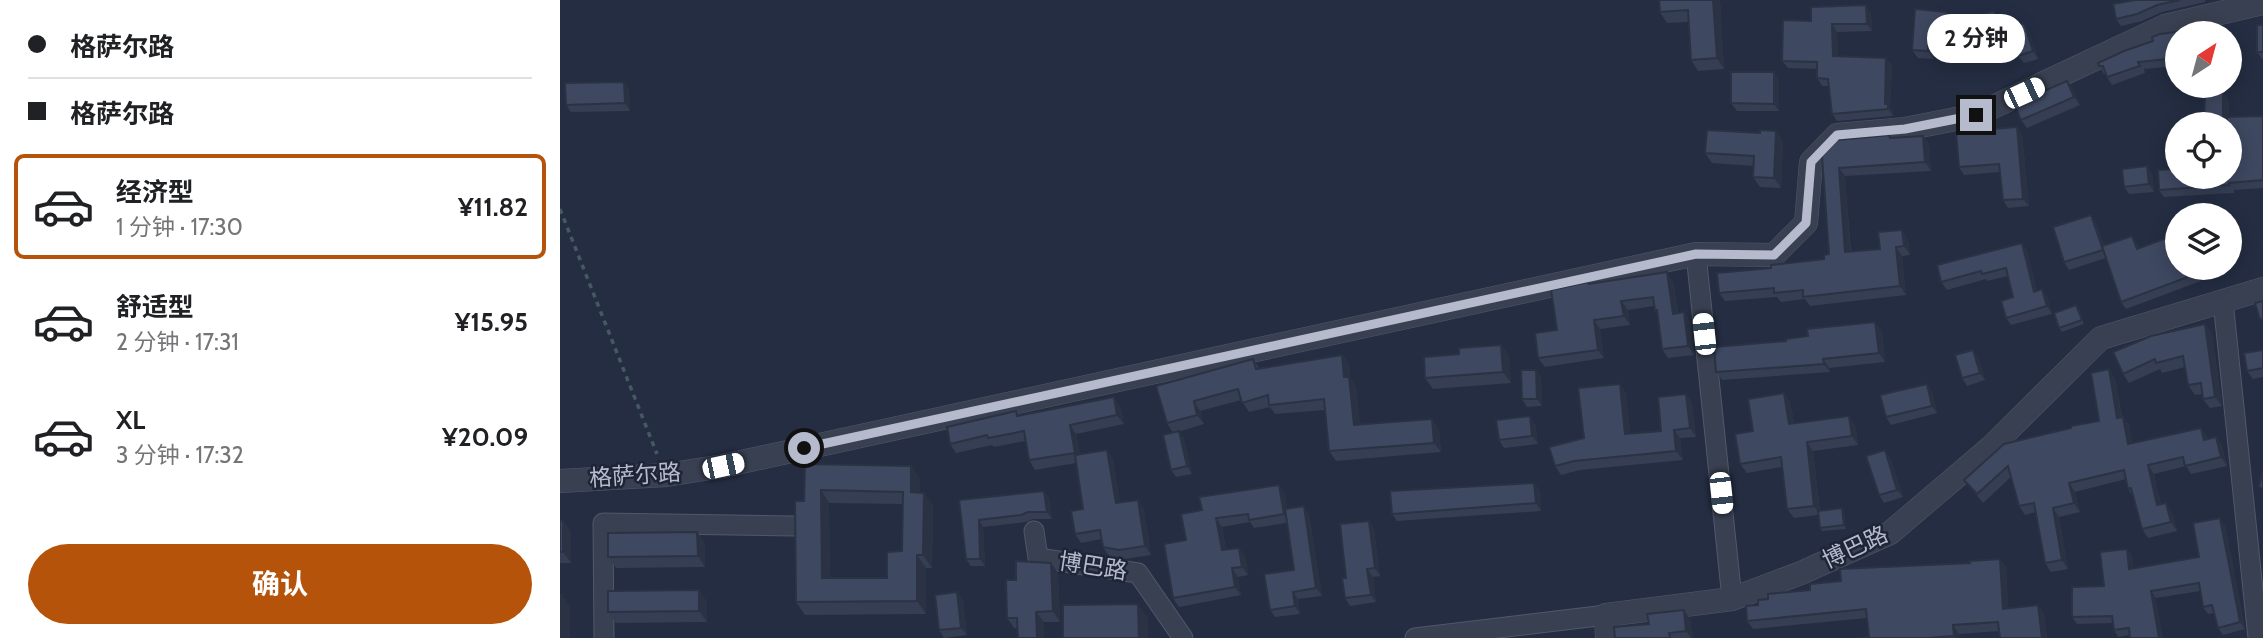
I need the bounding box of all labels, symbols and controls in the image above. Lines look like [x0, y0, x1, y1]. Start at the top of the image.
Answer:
callout: 2 分钟 [1927, 13, 2025, 62]
north arrow [2165, 21, 2242, 98]
map controls [2165, 21, 2242, 280]
text: 2 分钟 [1944, 24, 2008, 52]
text: 格萨尔路 [70, 31, 174, 63]
car [2001, 75, 2048, 111]
text: 格萨尔路 [70, 98, 174, 130]
route end [1960, 99, 1992, 131]
button: locate [2165, 112, 2242, 189]
icon: car [32, 175, 95, 238]
text: 经济型 [116, 176, 194, 208]
text: ¥11.82 [458, 191, 528, 223]
button: layers [2165, 203, 2242, 280]
text: 1 分钟 · 17:30 [116, 213, 243, 241]
icon: car [32, 290, 95, 353]
text: 舒适型 [116, 291, 194, 323]
text: ¥15.95 [455, 306, 528, 338]
car [1692, 312, 1717, 356]
text: 2 分钟 · 17:31 [116, 328, 239, 356]
text: XL [116, 404, 145, 436]
icon: car [32, 405, 95, 468]
text: ¥20.09 [442, 421, 528, 453]
route start [788, 432, 820, 464]
text: 3 分钟 · 17:32 [116, 441, 244, 469]
car [701, 451, 746, 481]
street label: 格萨尔路 [588, 458, 682, 492]
car [1709, 471, 1734, 515]
street label: 博巴路 [1818, 520, 1892, 574]
button: 确认 [28, 544, 532, 624]
street label: 博巴路 [1057, 547, 1129, 585]

